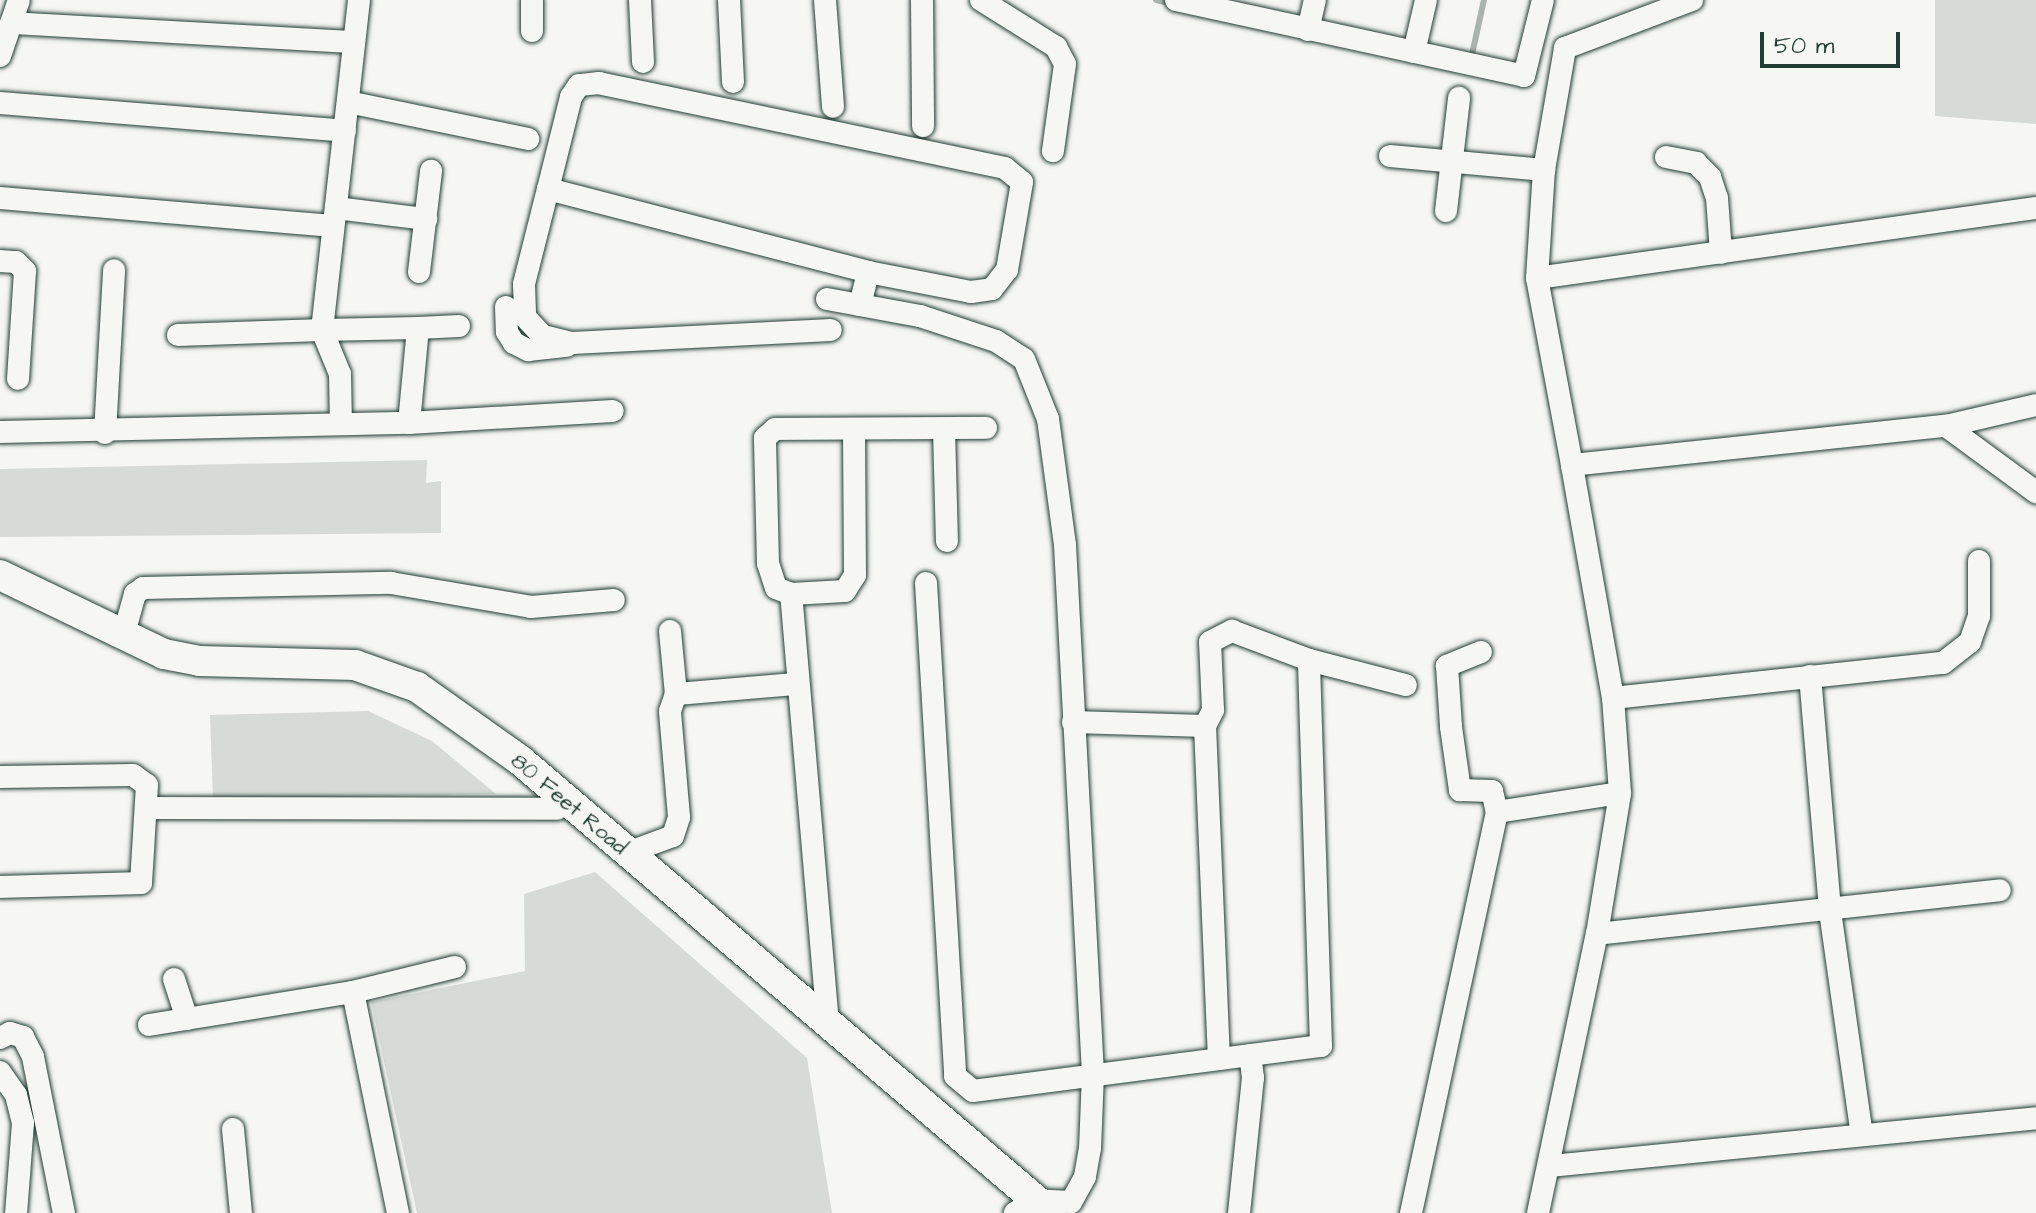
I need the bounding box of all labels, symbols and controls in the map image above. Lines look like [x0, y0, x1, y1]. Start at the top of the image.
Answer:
scale bar [1764, 16, 1904, 66]
text: 50 m [1774, 29, 1834, 63]
street label: 80 Feet Road [505, 748, 633, 860]

